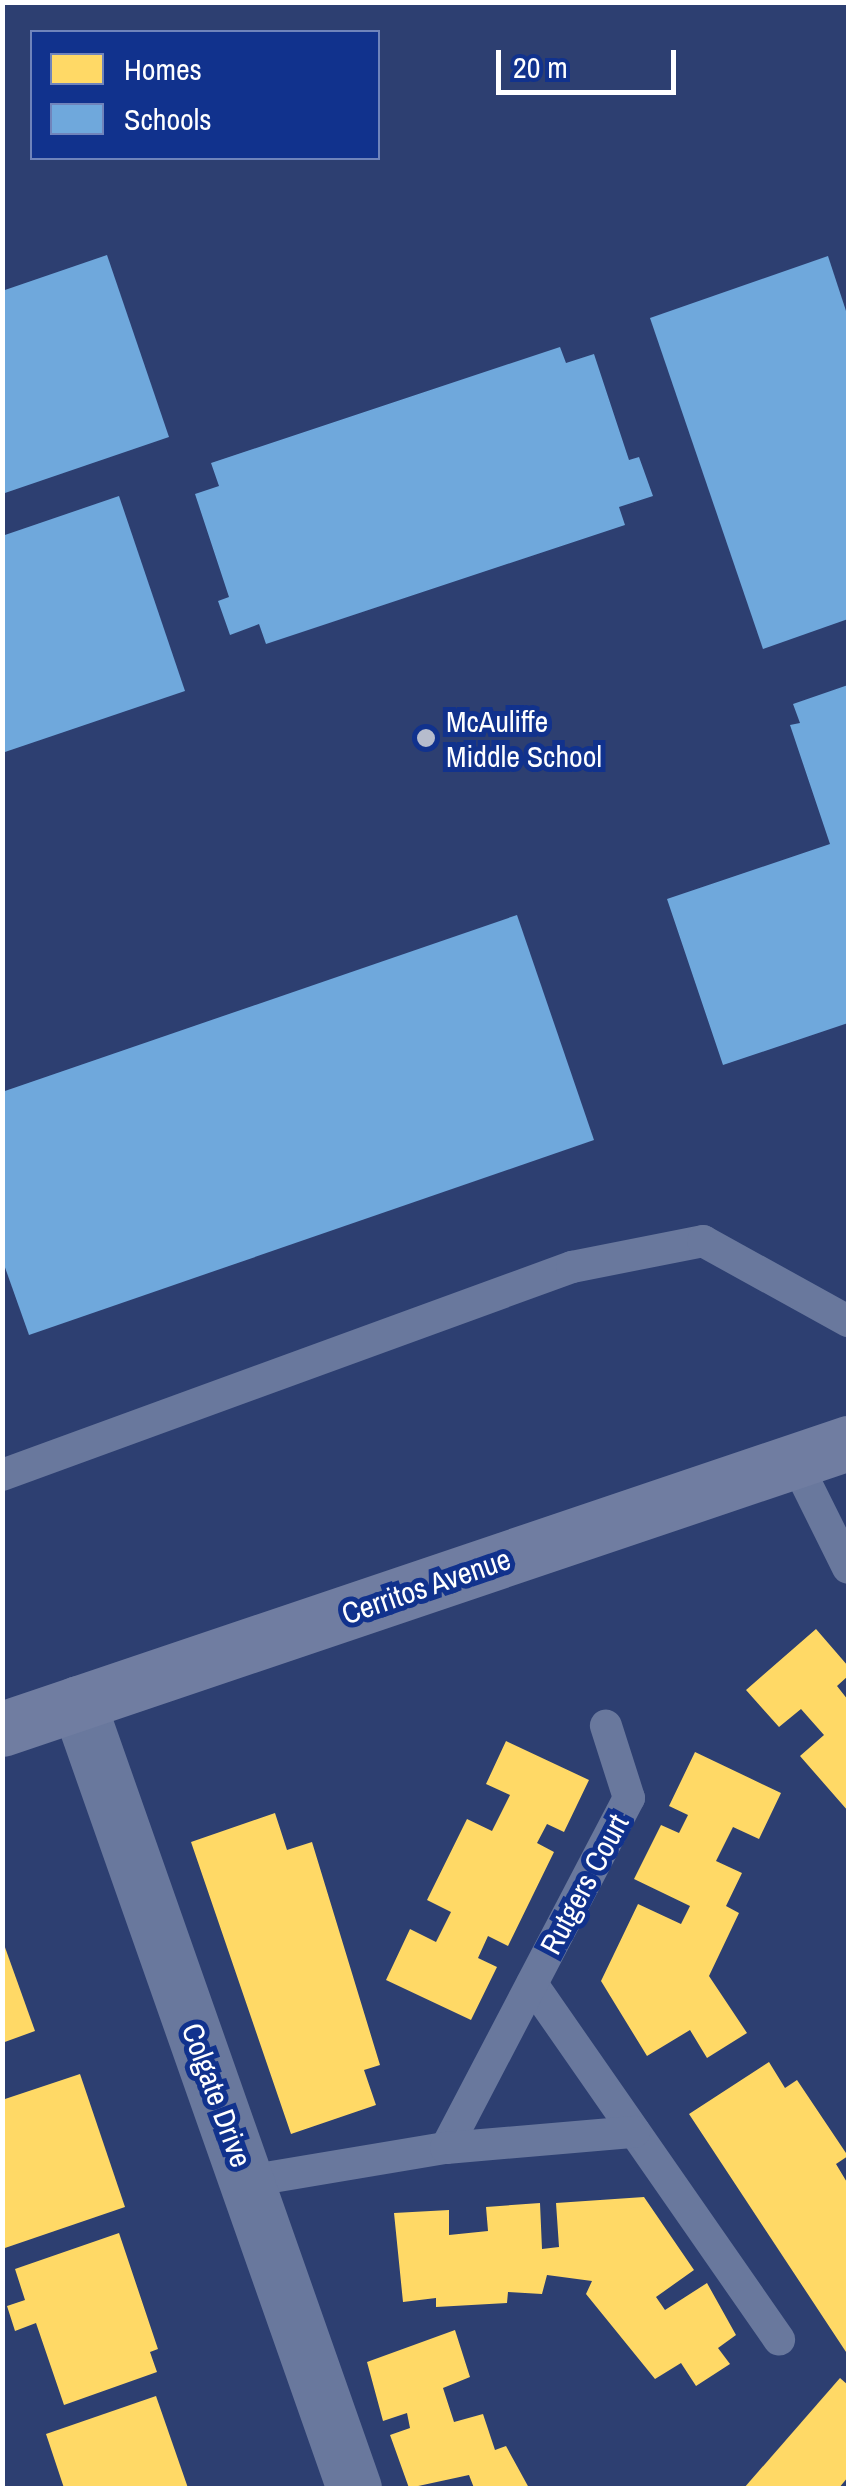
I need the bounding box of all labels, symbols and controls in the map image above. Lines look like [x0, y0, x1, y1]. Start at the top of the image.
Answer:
legend [30, 30, 380, 160]
scale bar [501, 30, 681, 92]
text: 20 m [513, 47, 568, 87]
text: Homes [124, 49, 202, 89]
text: Schools [124, 99, 212, 139]
place label: McAuliffe Middle School [446, 703, 602, 774]
marker: McAuliffe Middle School [415, 727, 437, 749]
street label: Cerritos Avenue [336, 1540, 516, 1632]
street label: Rutgers Court [532, 1808, 636, 1960]
street label: Colgate Drive [174, 2018, 260, 2172]

